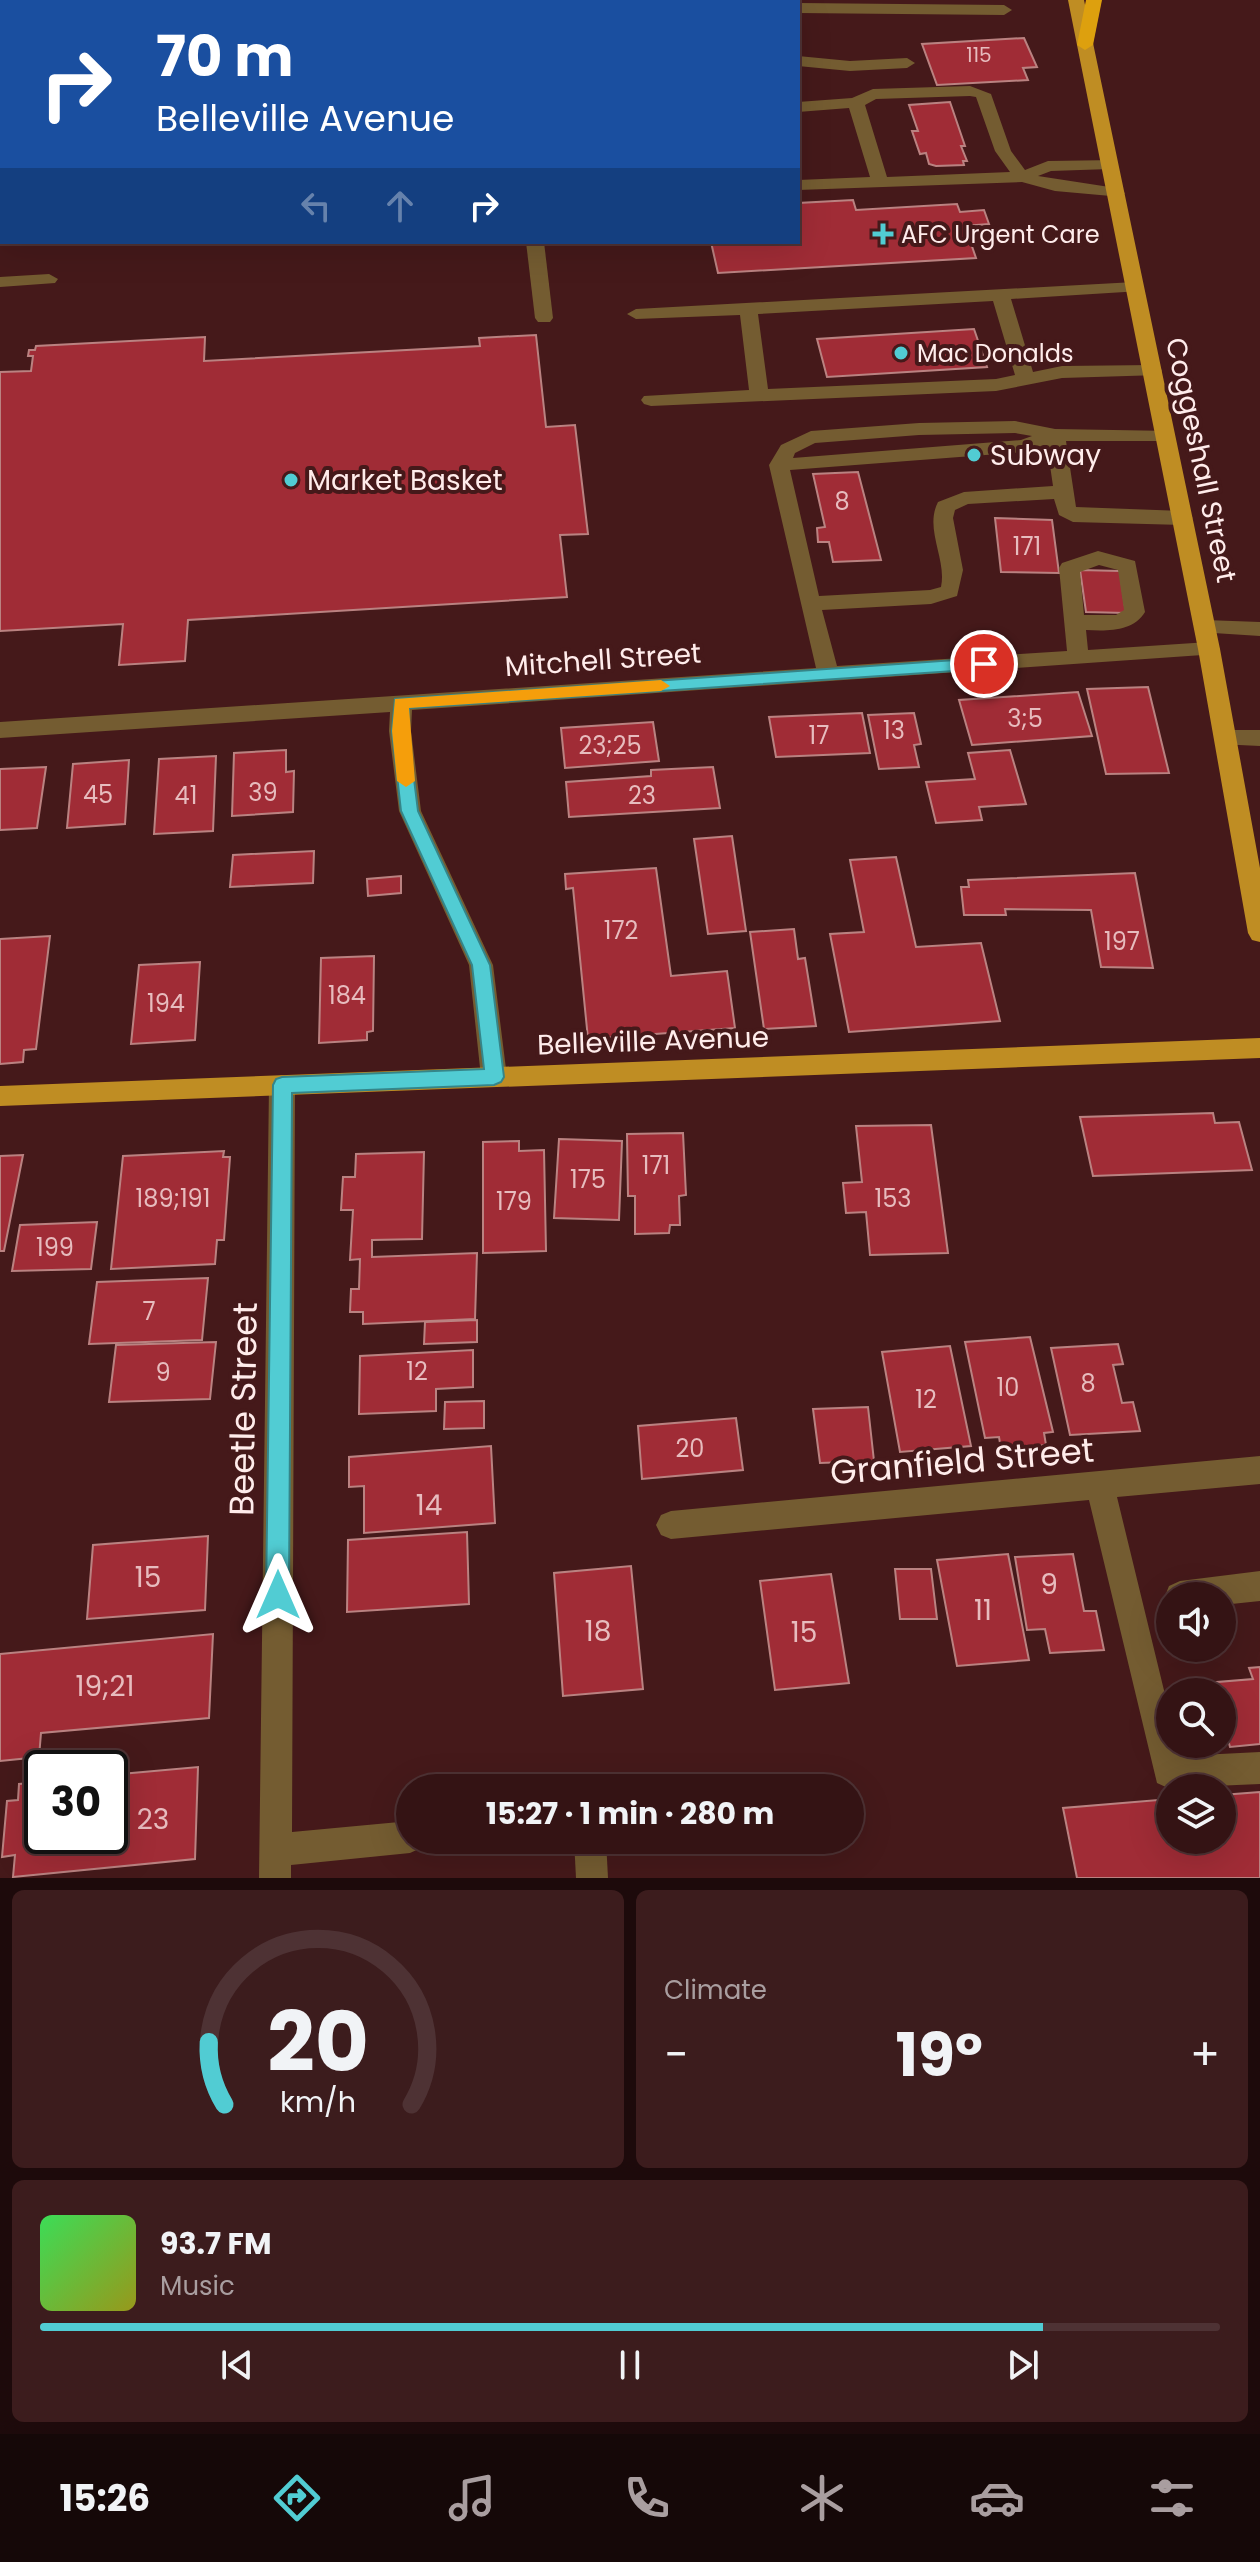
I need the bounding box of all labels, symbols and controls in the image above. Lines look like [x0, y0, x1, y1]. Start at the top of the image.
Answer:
text: 70 m [156, 17, 294, 96]
icon: right [24, 32, 128, 136]
house number: 115 [966, 41, 992, 69]
text: Belleville Avenue [156, 93, 454, 144]
icon: left [294, 184, 338, 228]
icon: ahead [378, 184, 422, 228]
icon: right [462, 184, 506, 228]
place label: AFC Urgent Care [901, 218, 1100, 251]
marker: AFC Urgent Care [872, 223, 894, 245]
street label: Coggeshall Street [1156, 334, 1246, 586]
place label: Mac Donalds [917, 337, 1073, 370]
marker: Mac Donalds [892, 344, 910, 362]
place label: Subway [990, 436, 1101, 475]
marker: Subway [965, 446, 983, 464]
place label: Market Basket [307, 461, 503, 500]
marker: Market Basket [282, 471, 300, 489]
house number: 8 [834, 485, 850, 518]
house number: 171 [1013, 530, 1041, 563]
pin [950, 630, 1018, 698]
street label: Mitchell Street [504, 634, 702, 686]
icon: arrive [962, 642, 1006, 686]
house number: 3;5 [1007, 702, 1043, 735]
house number: 13 [883, 714, 905, 747]
house number: 17 [809, 719, 829, 752]
house number: 23;25 [578, 729, 642, 762]
house number: 39 [248, 776, 278, 809]
house number: 45 [83, 778, 113, 811]
house number: 41 [175, 779, 197, 812]
house number: 23 [628, 779, 656, 812]
house number: 172 [604, 914, 638, 947]
house number: 197 [1104, 925, 1140, 958]
house number: 184 [328, 979, 366, 1012]
house number: 194 [147, 987, 185, 1020]
street label: Belleville Avenue [536, 1017, 770, 1065]
house number: 171 [642, 1149, 670, 1182]
house number: 175 [570, 1163, 606, 1196]
house number: 189;191 [136, 1182, 210, 1215]
house number: 153 [875, 1182, 911, 1215]
house number: 179 [496, 1185, 532, 1218]
house number: 199 [36, 1231, 74, 1264]
house number: 7 [142, 1295, 156, 1328]
street label: Beetle Street [217, 1302, 269, 1516]
house number: 12 [406, 1355, 428, 1388]
house number: 9 [155, 1356, 171, 1389]
house number: 8 [1080, 1367, 1096, 1400]
house number: 10 [997, 1371, 1019, 1404]
house number: 12 [915, 1383, 937, 1416]
street label: Granfield Street [828, 1426, 1096, 1496]
house number: 20 [676, 1432, 704, 1465]
house number: 14 [416, 1486, 442, 1525]
position arrow [236, 1553, 320, 1637]
house number: 15 [135, 1558, 161, 1597]
house number: 9 [1040, 1565, 1058, 1604]
map controls [1156, 1582, 1236, 1854]
button: sound [1156, 1582, 1236, 1662]
house number: 11 [974, 1591, 992, 1630]
house number: 18 [585, 1612, 611, 1651]
house number: 15 [791, 1613, 817, 1652]
house number: 19;21 [75, 1667, 135, 1706]
button: search [1156, 1678, 1236, 1758]
speed limit sign: 30 [24, 1750, 128, 1854]
button: layers [1156, 1774, 1236, 1854]
text: 15:27 · 1 min · 280 m [486, 1792, 774, 1835]
house number: 23 [137, 1800, 169, 1839]
text: Climate [664, 1972, 767, 2008]
text: 20 [267, 1984, 369, 2100]
text: 19° [895, 2013, 983, 2097]
text: − [664, 2024, 688, 2085]
text: + [1190, 2024, 1220, 2085]
text: km/h [280, 2082, 356, 2122]
text: 93.7 FM [160, 2222, 271, 2265]
text: Music [160, 2268, 235, 2304]
icon: previous [215, 2343, 259, 2387]
icon: pause [608, 2343, 652, 2387]
icon: next [1001, 2343, 1045, 2387]
icon: directions [269, 2470, 325, 2526]
icon: music [444, 2470, 500, 2526]
icon: phone [619, 2470, 675, 2526]
icon: climate [794, 2470, 850, 2526]
icon: car [969, 2470, 1025, 2526]
icon: filters [1144, 2470, 1200, 2526]
text: 15:26 [60, 2473, 150, 2524]

